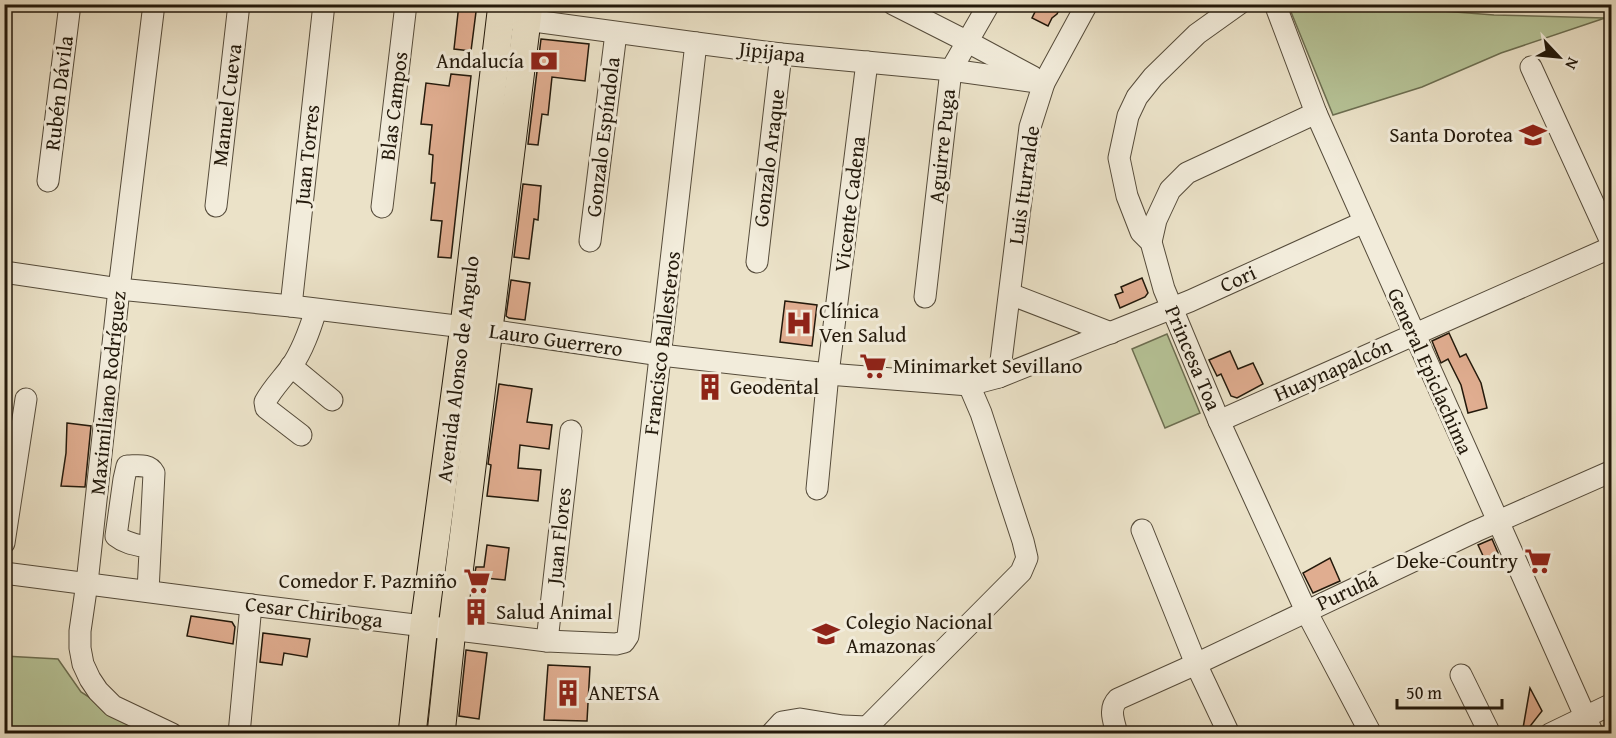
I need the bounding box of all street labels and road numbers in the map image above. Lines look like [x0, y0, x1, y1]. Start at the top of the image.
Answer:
street label: Jipijapa [734, 32, 807, 70]
street label: Rubén Dávila [36, 34, 81, 152]
street label: Manuel Cueva [204, 42, 249, 168]
street label: Blas Campos [371, 50, 416, 162]
street label: Gonzalo Espíndola [577, 55, 628, 219]
street label: Gonzalo Araque [745, 87, 792, 229]
street label: Aguirre Puga [920, 87, 963, 205]
street label: Juan Torres [285, 103, 327, 210]
street label: Luis Iturralde [1000, 123, 1047, 246]
street label: Vicente Cadena [826, 134, 873, 274]
street label: Francisco Ballesteros [635, 249, 688, 437]
street label: Avenida Alonso de Angulo [428, 254, 487, 484]
street label: Cori [1215, 257, 1261, 300]
street label: General Epiclachima [1380, 283, 1481, 459]
street label: Maximiliano Rodríguez [81, 289, 134, 497]
street label: Princesa Toa [1157, 301, 1229, 415]
street label: Lauro Guerrero [487, 315, 625, 364]
street label: Huaynapalcón [1269, 330, 1397, 409]
street label: Juan Flores [538, 486, 579, 589]
street label: Puruhá [1311, 563, 1383, 618]
street label: Cesar Chiriboga [243, 588, 385, 635]

